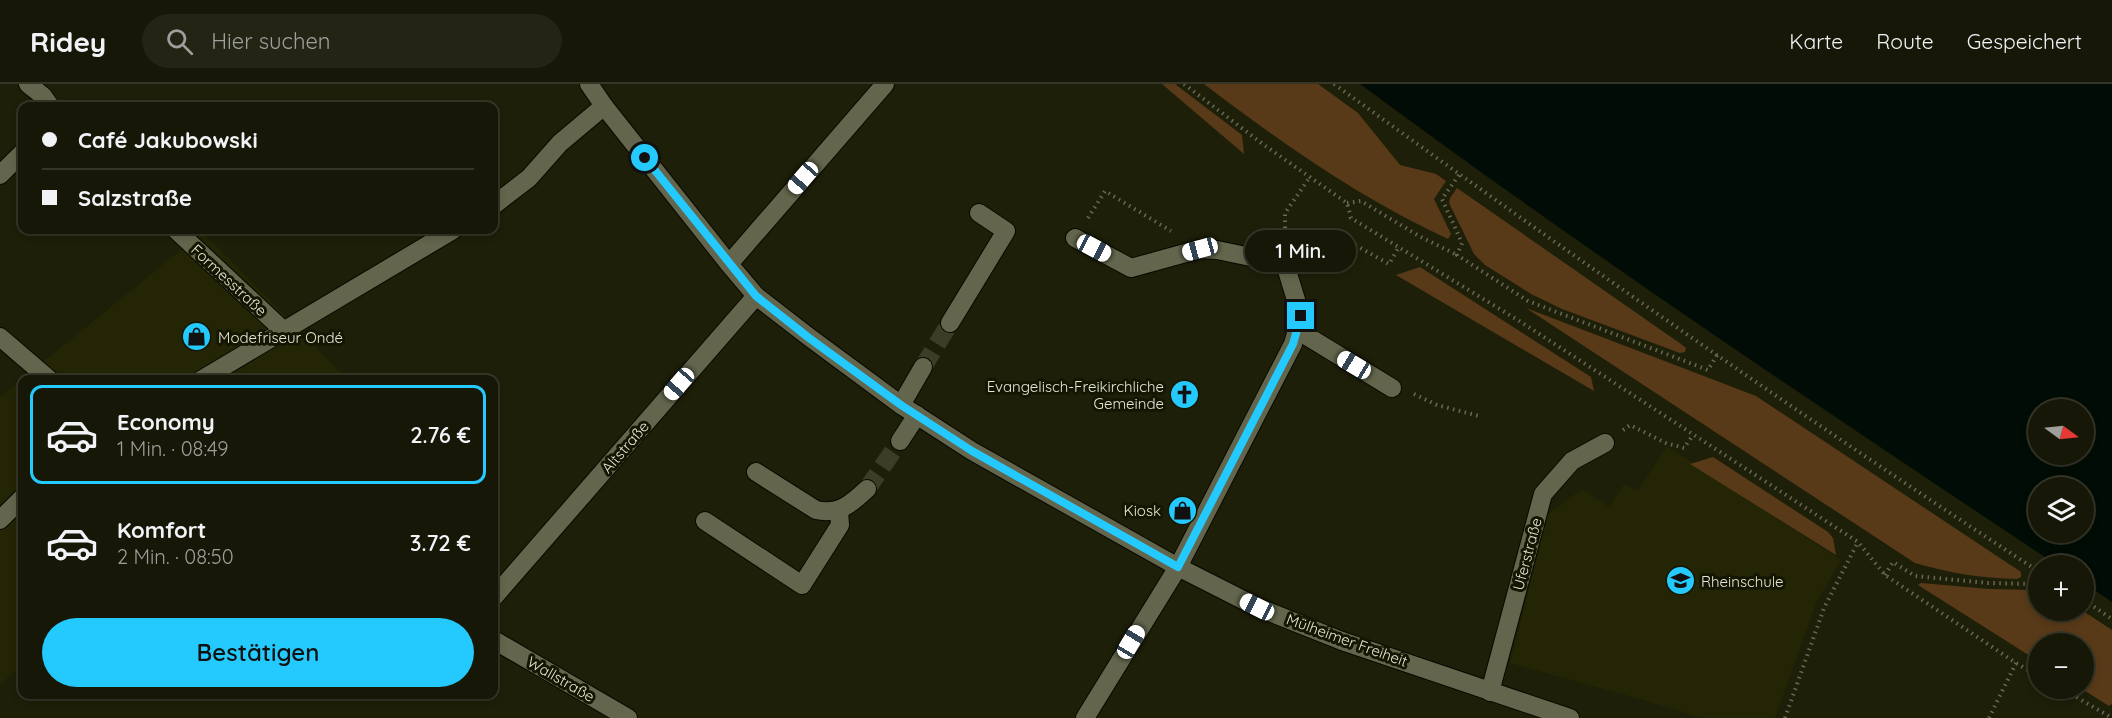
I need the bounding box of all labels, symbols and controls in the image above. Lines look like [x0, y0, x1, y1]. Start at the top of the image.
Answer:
search box [142, 14, 562, 68]
text: Ridey [30, 24, 106, 59]
icon: search [163, 25, 196, 58]
text: Hier suchen [211, 27, 331, 55]
text: Karte [1789, 28, 1843, 54]
text: Route [1876, 28, 1934, 54]
text: Gespeichert [1967, 28, 2082, 54]
text: Café Jakubowski [78, 126, 258, 154]
route start [631, 144, 658, 171]
car [784, 159, 822, 197]
text: Salzstraße [78, 184, 192, 212]
callout: 1 Min. [1246, 229, 1356, 271]
car [1074, 232, 1114, 264]
car [1180, 236, 1220, 262]
text: 1 Min. [1275, 238, 1326, 263]
street label: Formesstraße [187, 240, 271, 320]
route end [1287, 302, 1314, 329]
shop icon: Modefriseur Ondé [181, 321, 213, 353]
place label: Modefriseur Ondé [218, 328, 343, 347]
car [1334, 348, 1374, 382]
car [660, 365, 698, 403]
place label: Evangelisch-Freikirchliche Gemeinde [987, 377, 1164, 413]
church icon: Evangelisch-Freikirchliche Gemeinde [1169, 379, 1201, 411]
north arrow [2028, 399, 2094, 465]
map controls [2028, 399, 2094, 699]
icon: car [45, 408, 99, 462]
text: Economy [117, 408, 215, 436]
street label: Altstraße [597, 417, 653, 477]
text: 2.76 € [410, 421, 471, 449]
text: 1 Min. · 08:49 [117, 436, 228, 461]
button: layers [2028, 477, 2094, 543]
shop icon: Kiosk [1166, 494, 1198, 526]
place label: Kiosk [1124, 501, 1161, 520]
icon: car [45, 516, 99, 570]
text: Komfort [117, 516, 206, 544]
street label: Uferstraße [1508, 516, 1546, 592]
text: 3.72 € [410, 529, 471, 557]
text: 2 Min. · 08:50 [117, 544, 234, 569]
button: + [2028, 555, 2094, 621]
school or university icon: Rheinschule [1664, 565, 1696, 597]
place label: Rheinschule [1701, 572, 1784, 591]
car [1237, 591, 1277, 623]
street label: Mülheimer Freiheit [1284, 609, 1410, 671]
button: Bestätigen [42, 618, 474, 687]
car [1114, 622, 1148, 662]
button: − [2028, 633, 2094, 699]
street label: Wallstraße [524, 652, 598, 706]

